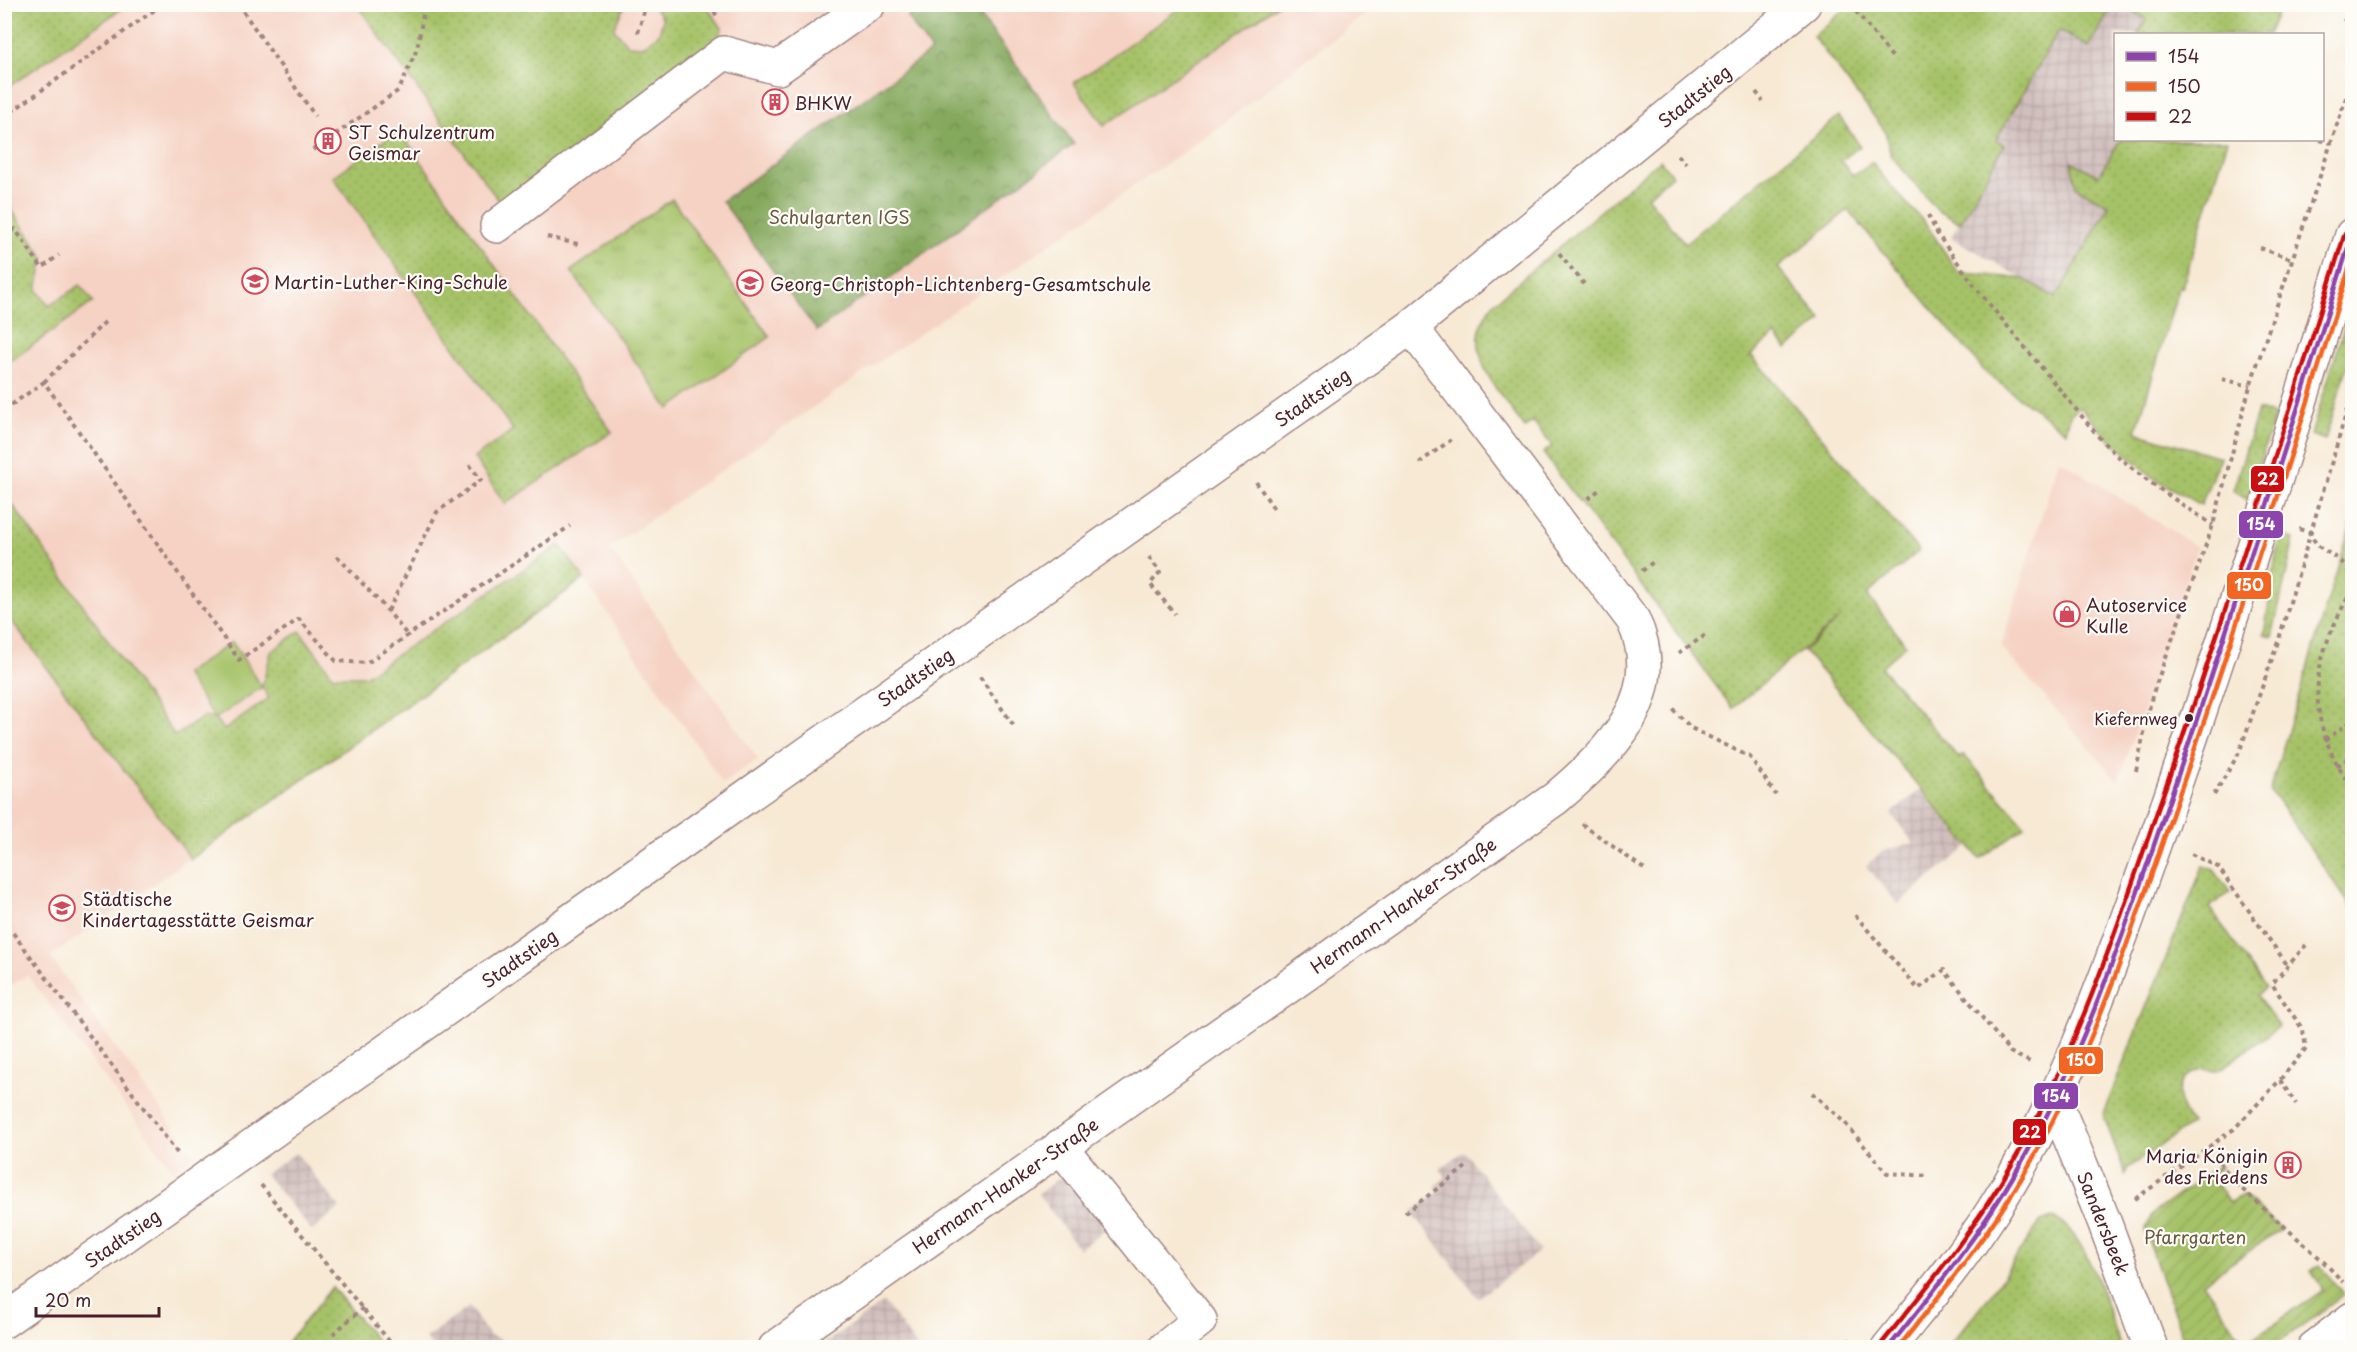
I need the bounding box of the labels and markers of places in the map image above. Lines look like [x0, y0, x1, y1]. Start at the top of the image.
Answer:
building icon: BHKW [760, 87, 790, 117]
place label: BHKW [794, 89, 852, 116]
place label: ST Schulzentrum Geismar [348, 118, 495, 166]
building icon: ST Schulzentrum Geismar [313, 126, 343, 156]
school or university icon: Martin-Luther-King-Schule [240, 266, 270, 296]
place label: Martin-Luther-King-Schule [274, 268, 508, 295]
school or university icon: Georg-Christoph-Lichtenberg-Gesamtschule [735, 268, 765, 298]
place label: Georg-Christoph-Lichtenberg-Gesamtschule [770, 270, 1151, 297]
place label: Autoservice Kulle [2086, 591, 2187, 639]
shop icon: Autoservice Kulle [2052, 599, 2082, 629]
place label: Kiefernweg [2094, 706, 2178, 730]
marker: Kiefernweg [2183, 712, 2195, 724]
place label: Städtische Kindertagesstätte Geismar [82, 885, 315, 933]
school or university icon: Städtische Kindertagesstätte Geismar [47, 893, 77, 923]
place label: Maria Königin des Friedens [2146, 1142, 2268, 1190]
building icon: Maria Königin des Friedens [2273, 1150, 2303, 1180]

